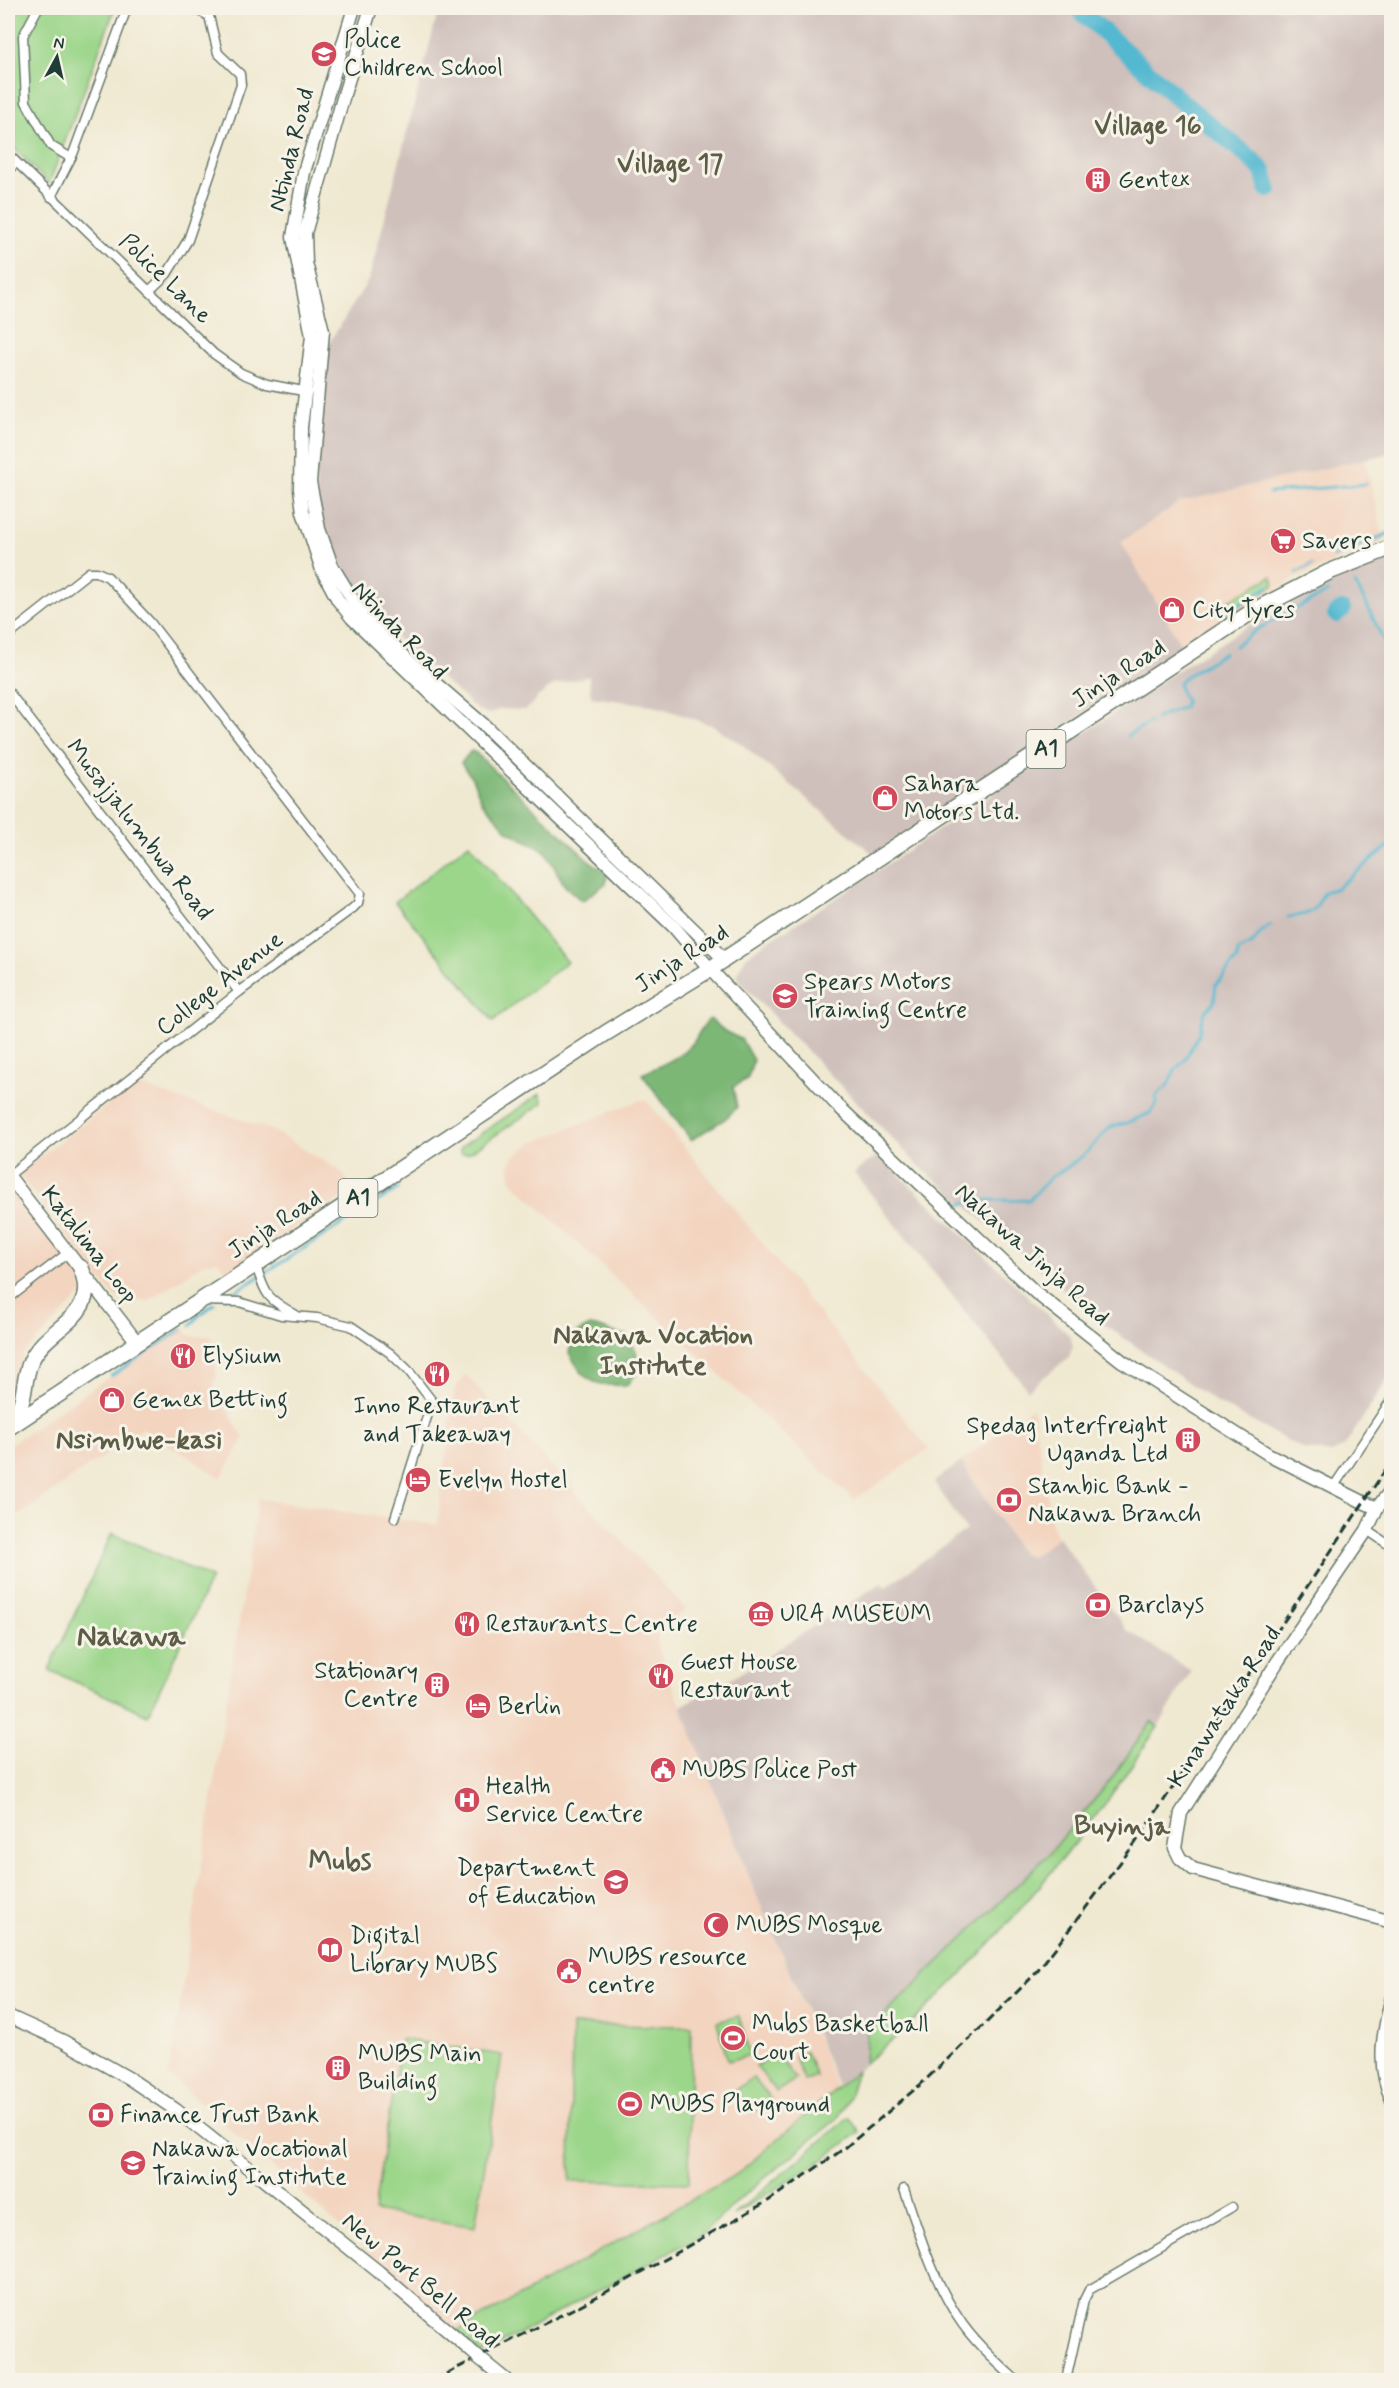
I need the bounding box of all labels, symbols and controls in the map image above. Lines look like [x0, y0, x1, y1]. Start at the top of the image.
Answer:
place label: Police Children School [344, 25, 503, 84]
north arrow [27, 27, 87, 87]
text: N [52, 32, 66, 55]
school or university icon: Police Children School [309, 39, 339, 69]
street label: Ntinda Road [262, 85, 322, 215]
district label: Village 16 [1094, 109, 1202, 145]
district label: Village 17 [617, 147, 723, 183]
building icon: Gentex [1083, 165, 1113, 195]
place label: Gentex [1118, 165, 1190, 196]
street label: Police Lane [112, 227, 218, 331]
supermarket icon: Savers [1268, 526, 1298, 556]
place label: Savers [1302, 526, 1372, 557]
street label: Ntinda Road [344, 575, 454, 687]
shop icon: City Tyres [1157, 595, 1187, 625]
place label: City Tyres [1192, 595, 1295, 626]
street label: Jinja Road [1066, 632, 1172, 716]
road number: A1 [1026, 730, 1066, 768]
street label: Musajjalumbwa Road [59, 733, 219, 927]
place label: Sahara Motors Ltd. [904, 769, 1019, 828]
shop icon: Sahara Motors Ltd. [870, 783, 900, 813]
street label: Jinja Road [629, 917, 735, 1001]
street label: College Avenue [150, 925, 290, 1043]
place label: Spears Motors Training Centre [804, 967, 967, 1029]
school or university icon: Spears Motors Training Centre [770, 981, 800, 1011]
street label: Nakawa Jinja Road [948, 1177, 1116, 1333]
road number: A1 [338, 1179, 378, 1217]
street label: Katalima Loop [33, 1180, 145, 1310]
street label: Jinja Road [222, 1183, 328, 1267]
district label: Nakawa Vocation Institute [553, 1318, 753, 1384]
restaurant icon: Elysium [168, 1341, 198, 1371]
place label: Elysium [202, 1341, 282, 1372]
restaurant icon: Inno Restaurant and Takeaway [422, 1359, 452, 1389]
shop icon: Gemex Betting [97, 1385, 127, 1415]
place label: Gemex Betting [132, 1385, 288, 1419]
place label: Inno Restaurant and Takeaway [353, 1391, 521, 1450]
place label: Spedag Interfreight Uganda Ltd [966, 1411, 1168, 1470]
district label: Nsimbwe-kasi [56, 1423, 222, 1458]
building icon: Spedag Interfreight Uganda Ltd [1173, 1425, 1203, 1455]
hotel icon: Evelyn Hostel [403, 1465, 433, 1495]
place label: Evelyn Hostel [438, 1465, 568, 1496]
place label: Stanbic Bank - Nakawa Branch [1028, 1471, 1201, 1530]
bank icon: Stanbic Bank - Nakawa Branch [994, 1485, 1024, 1515]
bank icon: Barclays [1083, 1590, 1113, 1620]
place label: Barclays [1118, 1590, 1204, 1621]
museum icon: URA MUSEUM [746, 1599, 776, 1629]
place label: URA MUSEUM [780, 1599, 931, 1630]
restaurant icon: Restaurants_Centre [452, 1609, 482, 1639]
place label: Restaurants_Centre [486, 1609, 698, 1640]
district label: Nakawa [77, 1617, 186, 1656]
street label: Kinawataka Road [1161, 1621, 1289, 1793]
place label: Guest House Restaurant [680, 1647, 797, 1706]
place label: Stationary Centre [314, 1656, 418, 1715]
restaurant icon: Guest House Restaurant [646, 1661, 676, 1691]
building icon: Stationary Centre [422, 1670, 452, 1700]
hotel icon: Berlin [463, 1691, 493, 1721]
place label: Berlin [498, 1691, 561, 1722]
public building icon: MUBS Police Post [648, 1755, 678, 1785]
place label: MUBS Police Post [682, 1755, 857, 1786]
place label: Health Service Centre [486, 1771, 643, 1830]
hospital icon: Health Service Centre [452, 1785, 482, 1815]
district label: Buyinja [1074, 1809, 1171, 1844]
district label: Mubs [309, 1844, 372, 1879]
place label: Department of Education [457, 1853, 596, 1912]
school or university icon: Department of Education [601, 1867, 631, 1897]
mosque icon: MUBS Mosque [701, 1910, 731, 1940]
place label: MUBS Mosque [736, 1910, 883, 1941]
place label: Digital Library MUBS [350, 1921, 498, 1980]
library icon: Digital Library MUBS [315, 1935, 345, 1965]
place label: MUBS resource centre [588, 1942, 747, 2001]
public building icon: MUBS resource centre [554, 1956, 584, 1986]
place label: Mubs Basketball Court [752, 2009, 929, 2068]
sports icon: Mubs Basketball Court [718, 2023, 748, 2053]
place label: MUBS Main Building [358, 2039, 482, 2101]
building icon: MUBS Main Building [323, 2053, 353, 2083]
sports icon: MUBS Playground [615, 2089, 645, 2119]
place label: MUBS Playground [650, 2089, 830, 2120]
bank icon: Finance Trust Bank [86, 2100, 116, 2130]
place label: Finance Trust Bank [120, 2100, 319, 2131]
place label: Nakawa Vocational Training Institute [152, 2134, 348, 2196]
school or university icon: Nakawa Vocational Training Institute [118, 2148, 148, 2178]
street label: New Port Bell Road [335, 2206, 505, 2356]

